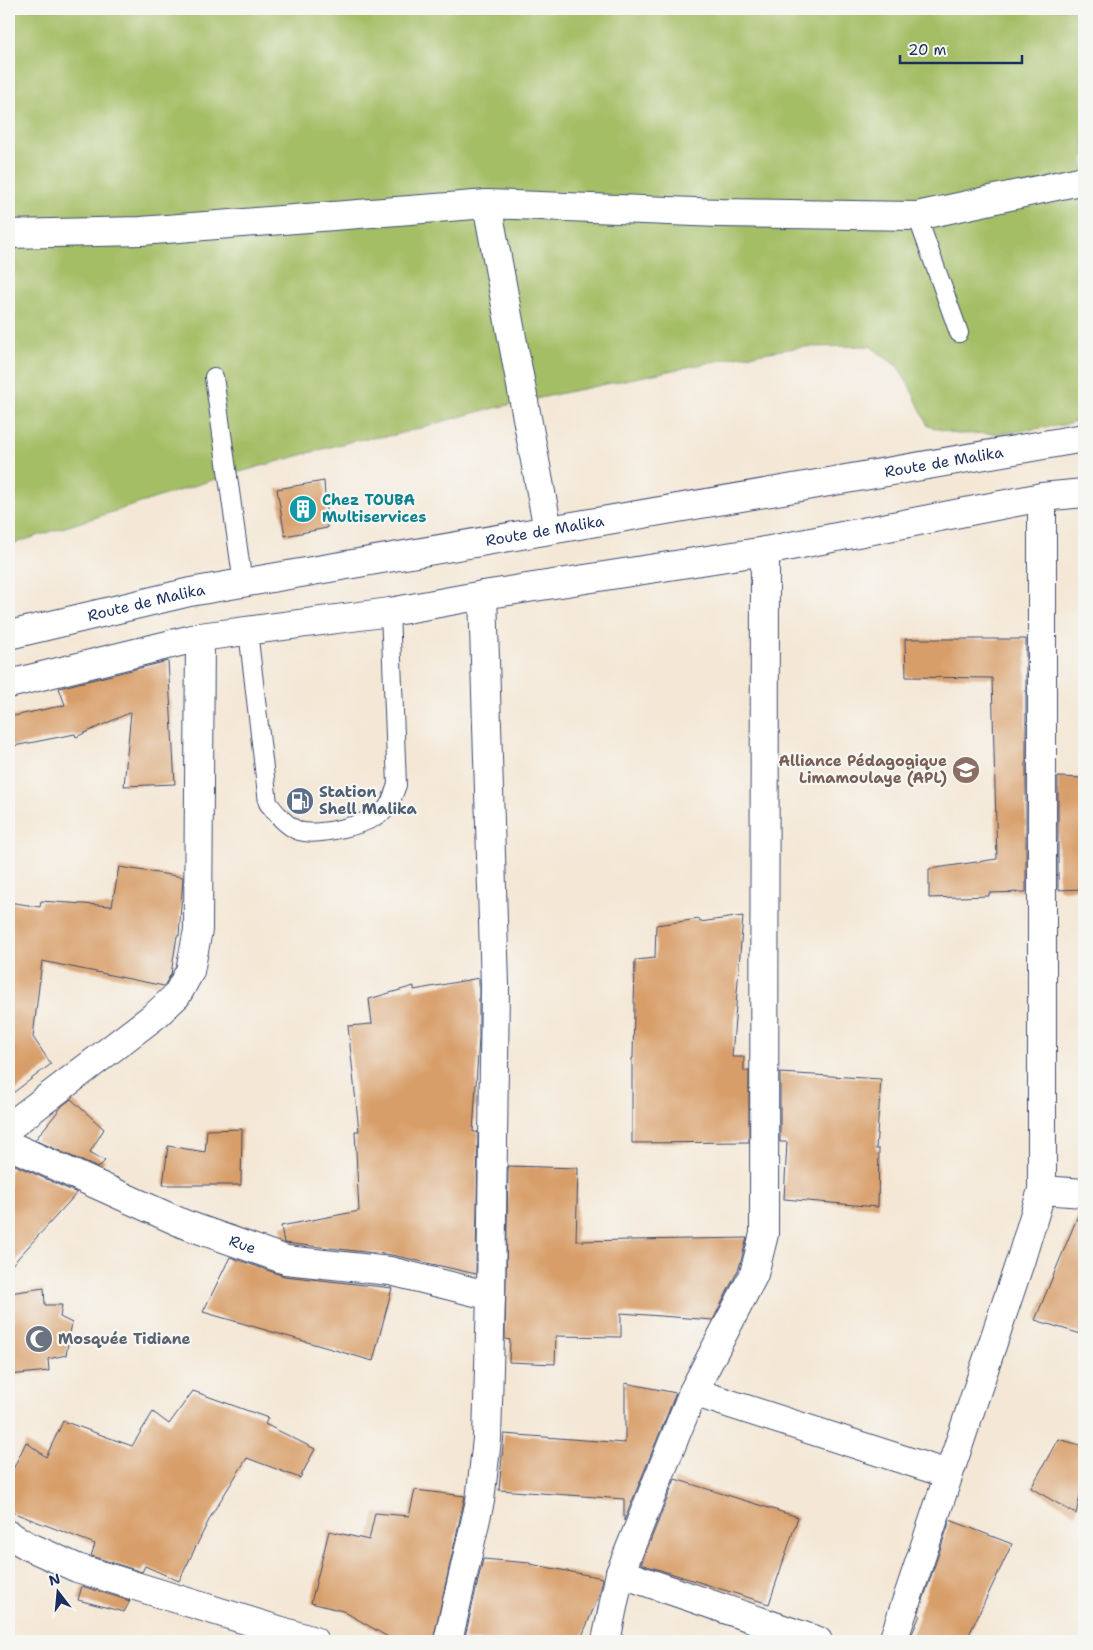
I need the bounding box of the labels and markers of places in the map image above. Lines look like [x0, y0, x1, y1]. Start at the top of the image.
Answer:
place label: Chez TOUBA Multiservices [322, 490, 427, 527]
building icon: Chez TOUBA Multiservices [288, 494, 318, 524]
place label: Alliance Pédagogique Limamoulaye (APL) [778, 751, 947, 788]
school or university icon: Alliance Pédagogique Limamoulaye (APL) [951, 755, 981, 785]
place label: Station Shell Malika [319, 782, 418, 819]
fuel station icon: Station Shell Malika [285, 786, 315, 816]
mosque icon: Mosquée Tidiane [24, 1324, 54, 1354]
place label: Mosquée Tidiane [58, 1329, 191, 1349]

